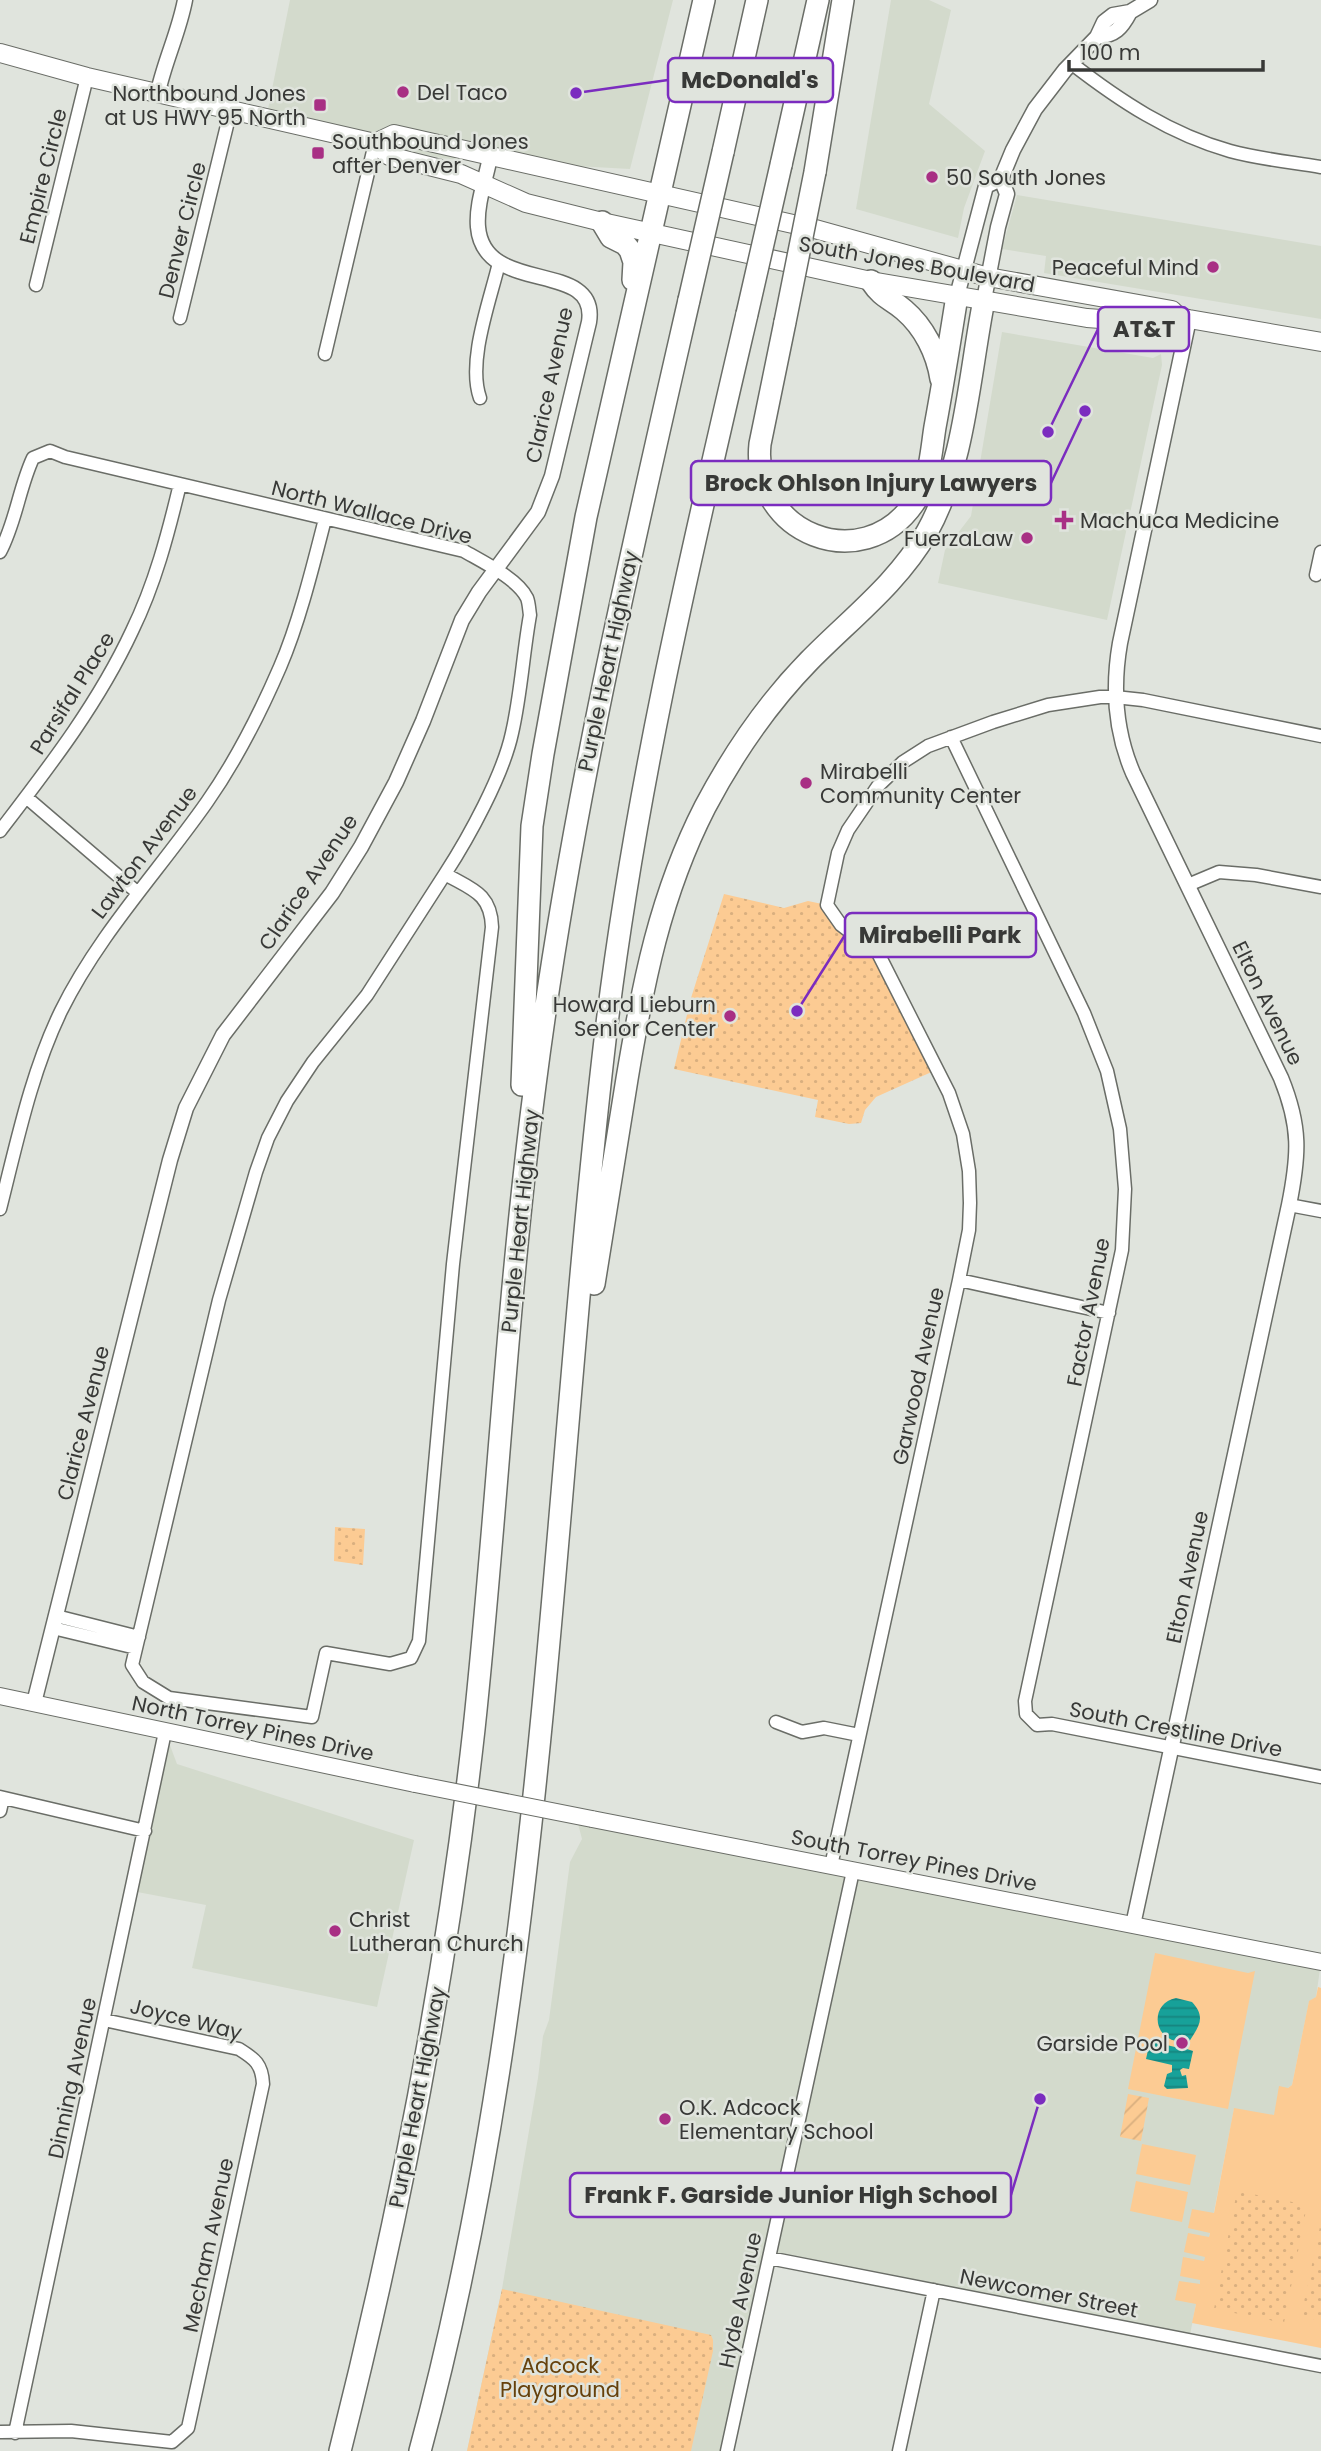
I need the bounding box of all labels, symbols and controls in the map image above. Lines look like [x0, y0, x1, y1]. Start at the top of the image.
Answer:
scale bar [1069, 28, 1263, 72]
text: 100 m [1080, 38, 1140, 67]
callout: McDonald's [668, 58, 833, 102]
text: McDonald's [681, 64, 819, 96]
place label: Del Taco [417, 78, 507, 107]
place label: Northbound Jones at US HWY 95 North [104, 79, 306, 132]
marker: Del Taco [395, 84, 411, 100]
marker: Northbound Jones at US HWY 95 North [312, 97, 328, 113]
street label: Empire Circle [12, 105, 74, 247]
place label: Southbound Jones after Denver [332, 127, 529, 180]
marker: Southbound Jones after Denver [310, 145, 326, 161]
street label: Denver Circle [151, 159, 213, 301]
place label: 50 South Jones [946, 163, 1106, 192]
marker: 50 South Jones [924, 169, 940, 185]
street label: South Jones Boulevard [797, 229, 1037, 299]
place label: Peaceful Mind [1052, 253, 1199, 282]
marker: Peaceful Mind [1205, 259, 1221, 275]
street label: Clarice Avenue [518, 304, 580, 466]
callout: AT&T [1098, 307, 1189, 351]
text: AT&T [1113, 313, 1176, 345]
callout: Brock Ohlson Injury Lawyers [691, 461, 1051, 505]
text: Brock Ohlson Injury Lawyers [705, 467, 1037, 499]
street label: North Wallace Drive [269, 473, 475, 551]
place label: Machuca Medicine [1080, 506, 1279, 535]
marker: Machuca Medicine [1054, 510, 1074, 530]
place label: FuerzaLaw [904, 524, 1013, 553]
marker: FuerzaLaw [1019, 530, 1035, 546]
street label: Purple Heart Highway [570, 548, 646, 774]
street label: Parsifal Place [23, 626, 121, 760]
place label: Mirabelli Community Center [820, 757, 1021, 810]
marker: Mirabelli Community Center [798, 775, 814, 791]
street label: Lawton Avenue [84, 780, 204, 924]
street label: Clarice Avenue [252, 808, 364, 956]
callout: Mirabelli Park [845, 913, 1036, 957]
text: Mirabelli Park [859, 919, 1022, 951]
street label: Elton Avenue [1225, 936, 1311, 1070]
place label: Howard Lieburn Senior Center [553, 990, 716, 1043]
marker: Howard Lieburn Senior Center [722, 1008, 738, 1024]
street label: Purple Heart Highway [494, 1108, 546, 1334]
street label: Factor Avenue [1059, 1235, 1117, 1389]
street label: Garwood Avenue [885, 1284, 951, 1468]
street label: Clarice Avenue [50, 1342, 116, 1504]
street label: Elton Avenue [1159, 1508, 1215, 1646]
street label: North Torrey Pines Drive [129, 1688, 377, 1768]
street label: South Crestline Drive [1067, 1694, 1285, 1764]
street label: South Torrey Pines Drive [789, 1822, 1039, 1898]
place label: Christ Lutheran Church [349, 1905, 524, 1958]
marker: Christ Lutheran Church [327, 1923, 343, 1939]
street label: Purple Heart Highway [381, 1984, 453, 2210]
street label: Joyce Way [127, 1991, 245, 2047]
street label: Dinning Avenue [41, 1995, 103, 2161]
place label: Garside Pool [1036, 2029, 1168, 2058]
marker: Garside Pool [1174, 2035, 1190, 2051]
place label: O.K. Adcock Elementary School [679, 2093, 874, 2146]
marker: O.K. Adcock Elementary School [657, 2111, 673, 2127]
street label: Mecham Avenue [175, 2155, 241, 2335]
callout: Frank F. Garside Junior High School [570, 2173, 1011, 2217]
text: Frank F. Garside Junior High School [584, 2179, 998, 2211]
street label: Hyde Avenue [711, 2229, 769, 2371]
street label: Newcomer Street [958, 2262, 1140, 2324]
park label: Adcock Playground [500, 2351, 620, 2404]

